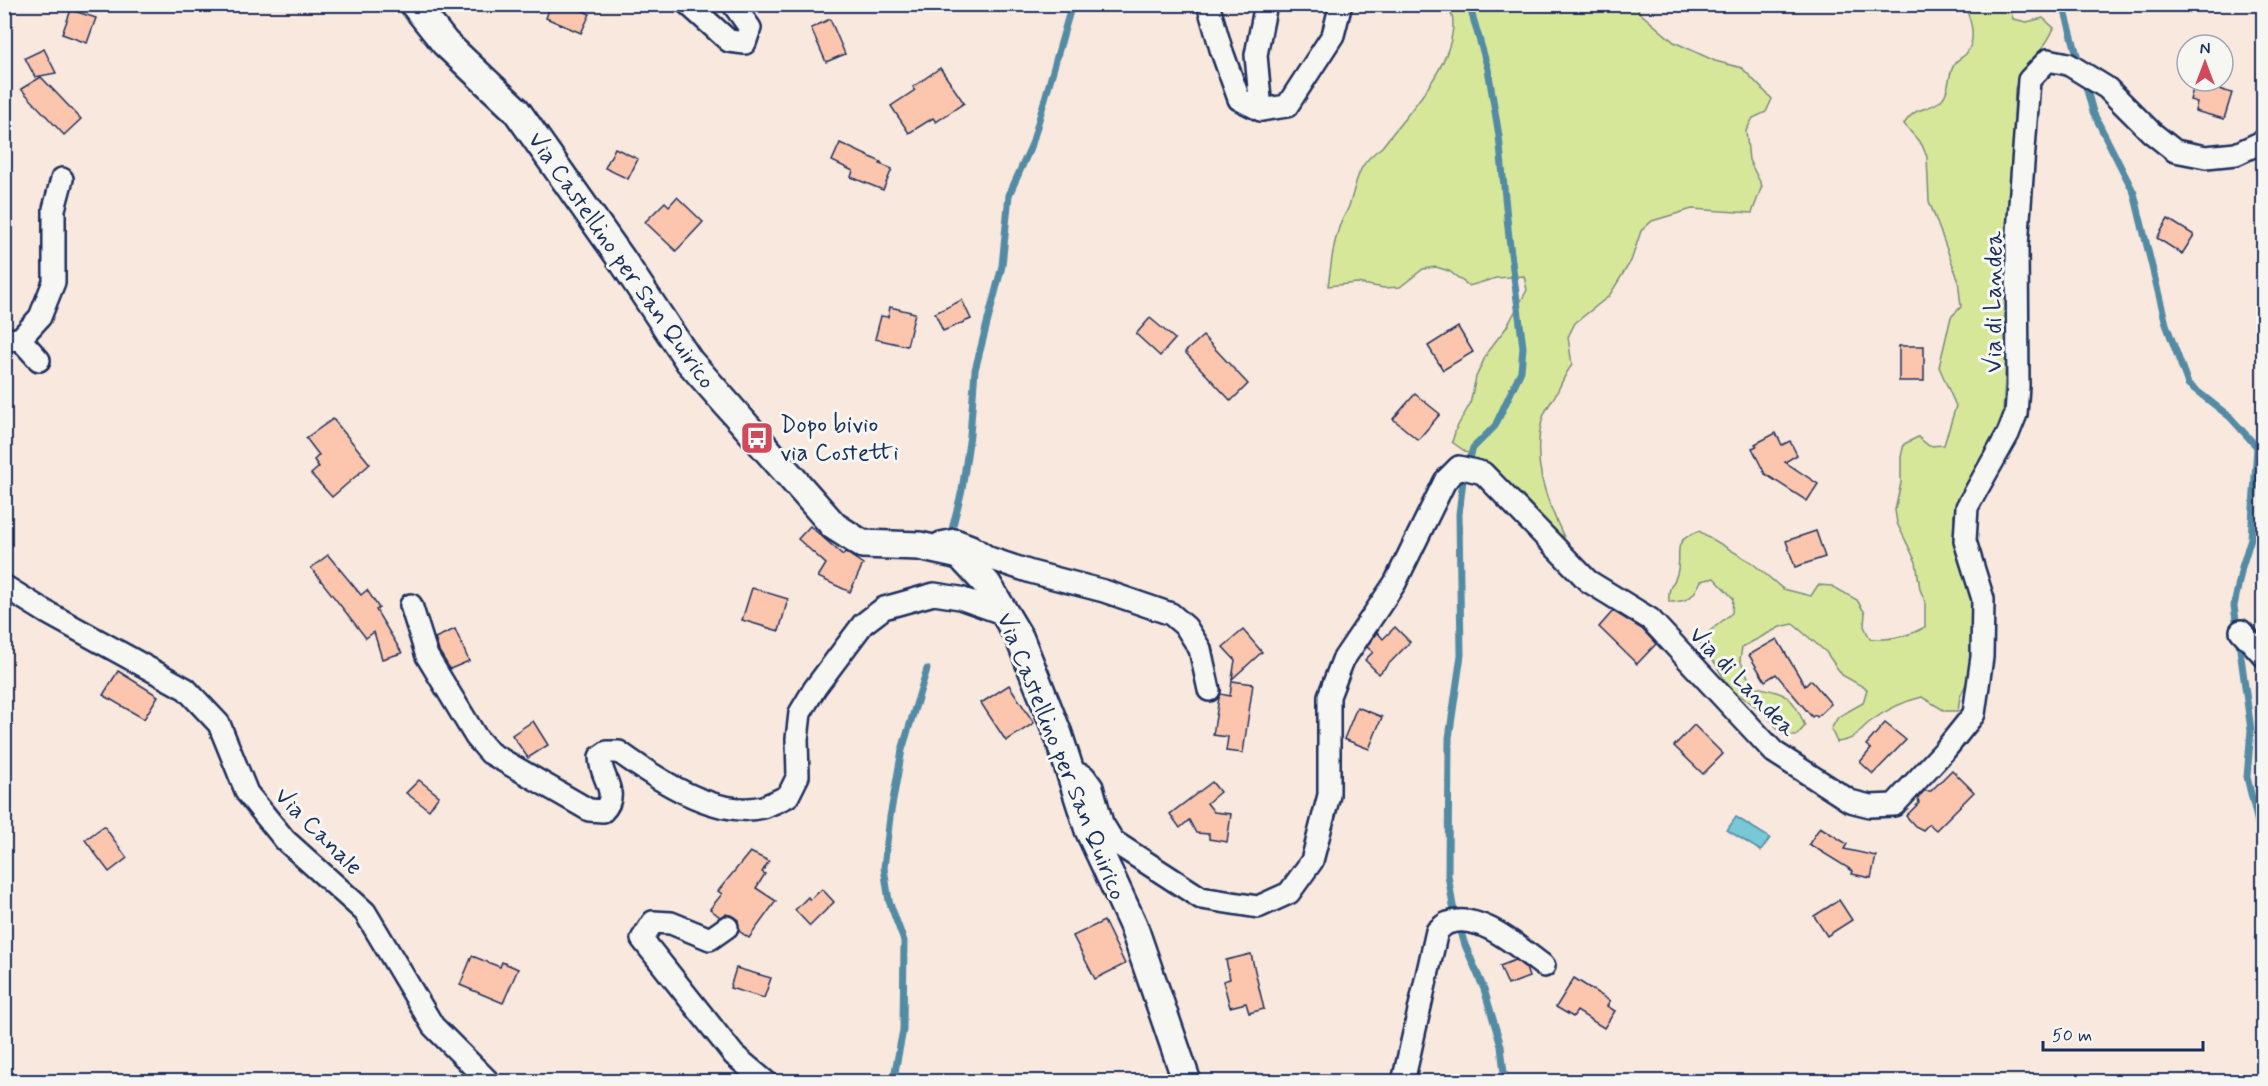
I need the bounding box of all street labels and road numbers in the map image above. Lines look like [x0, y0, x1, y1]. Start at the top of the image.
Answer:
street label: Via Castellino per San Quirico [520, 126, 722, 396]
street label: Via di Landea [1979, 230, 2010, 373]
street label: Via Castellino per San Quirico [989, 608, 1133, 905]
street label: Via di Landea [1681, 620, 1803, 744]
street label: Via Canale [267, 781, 369, 883]

